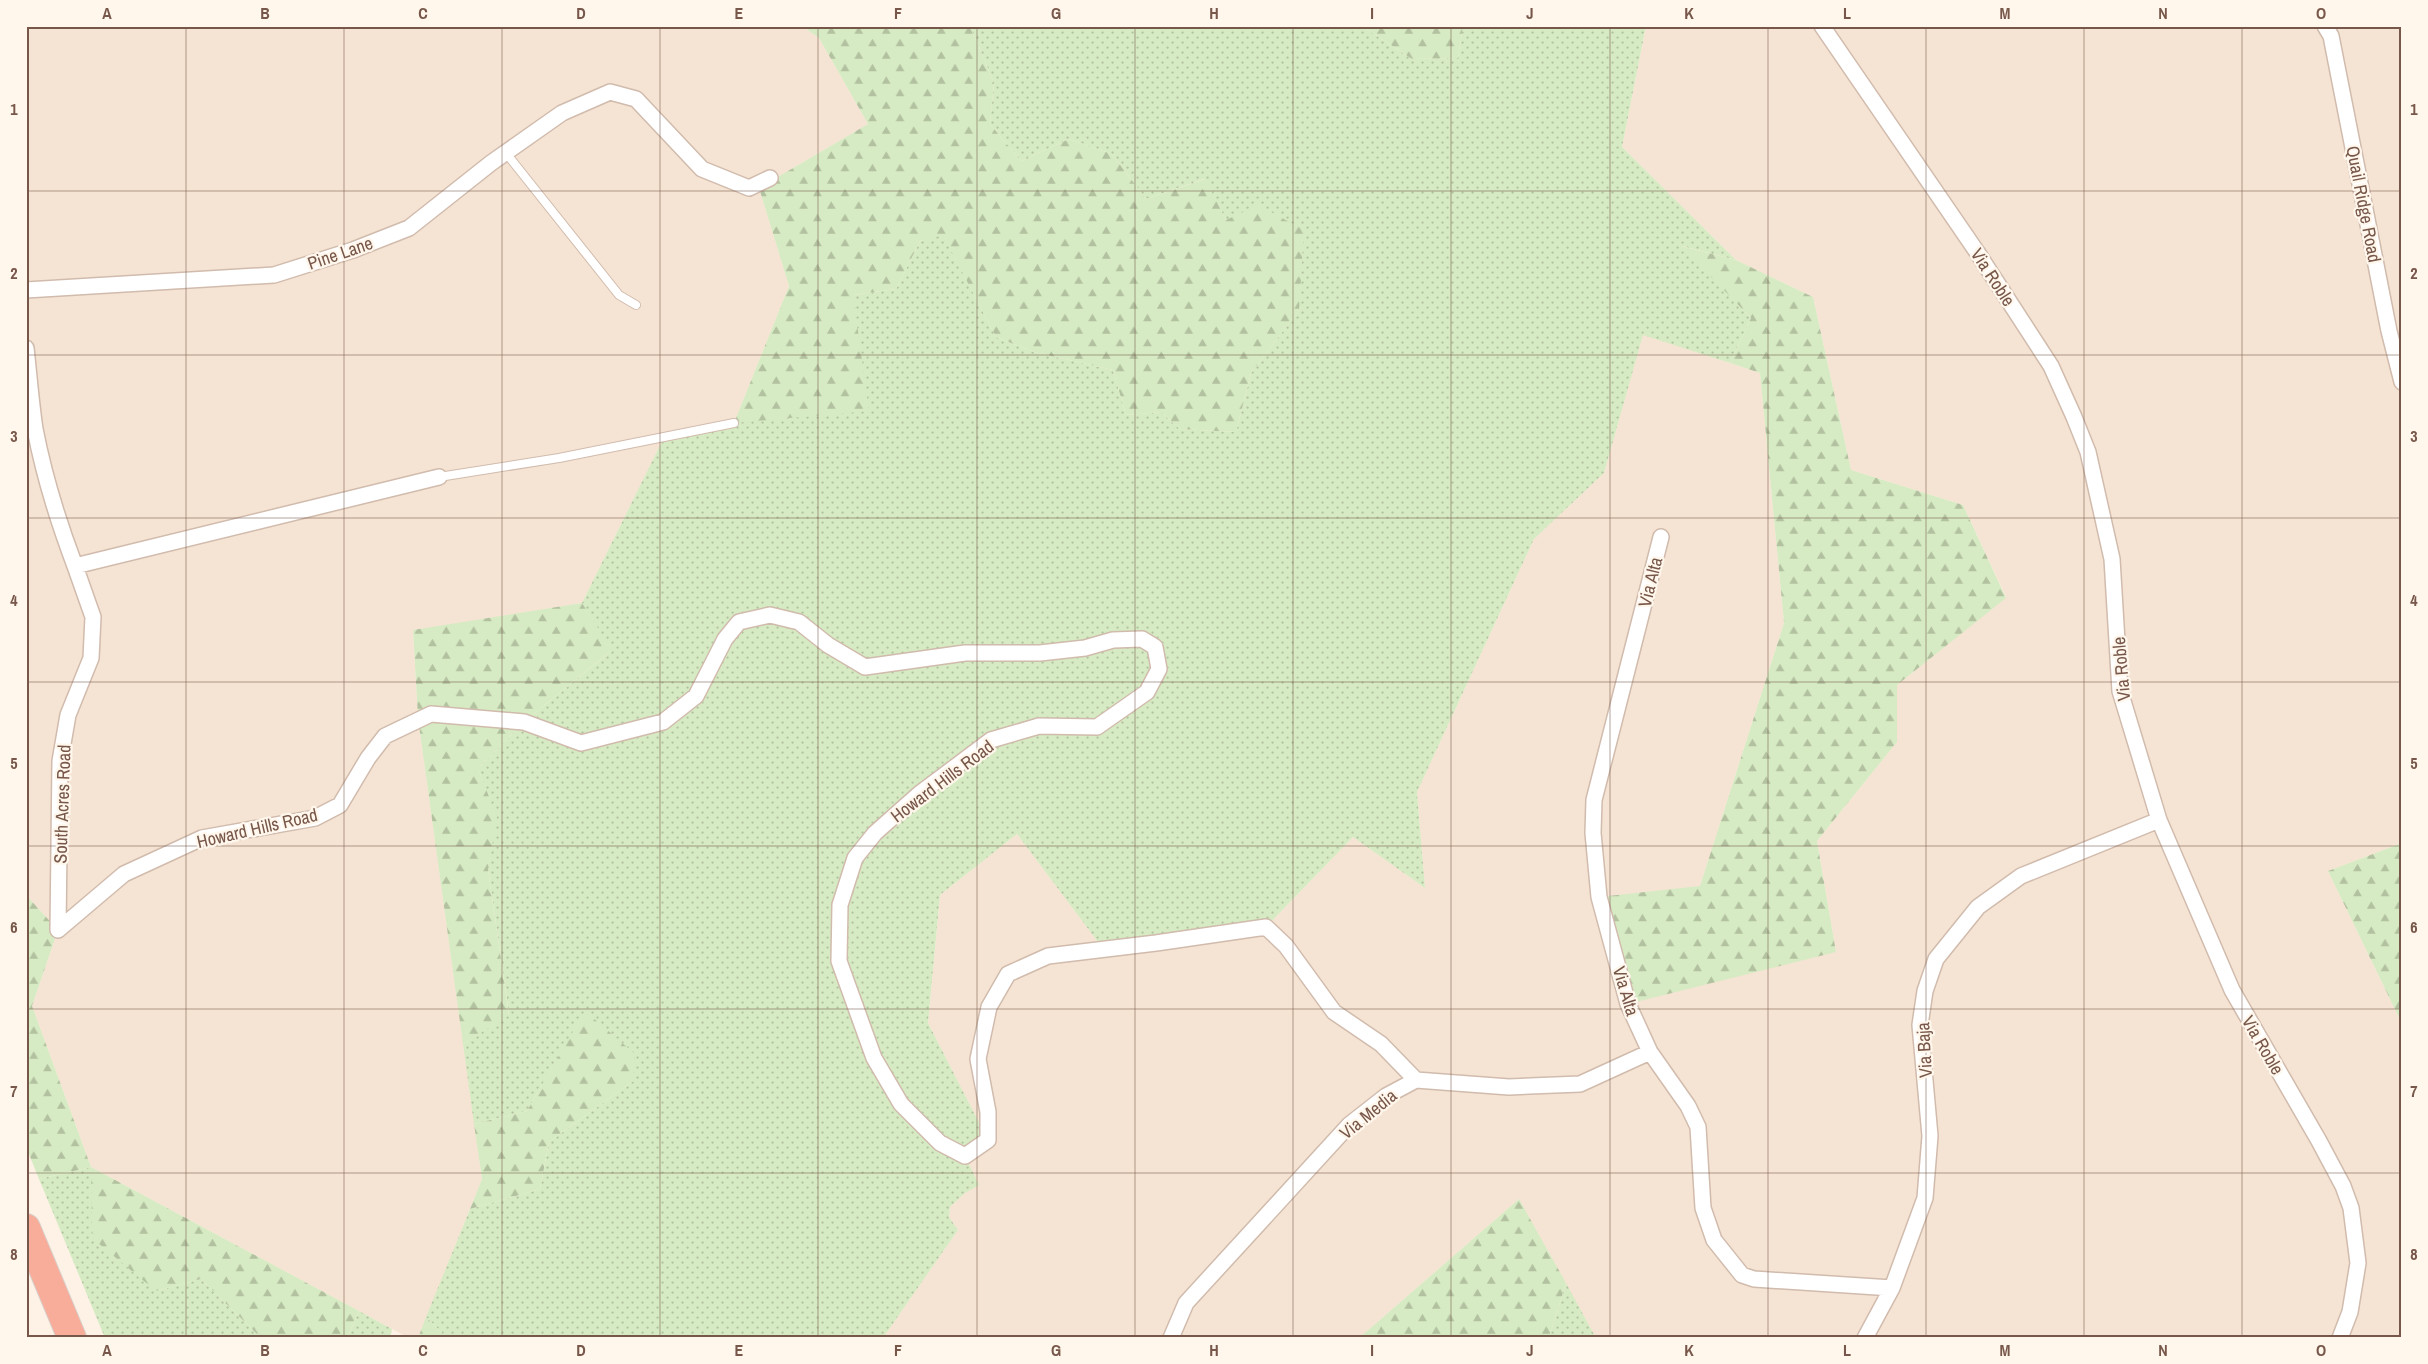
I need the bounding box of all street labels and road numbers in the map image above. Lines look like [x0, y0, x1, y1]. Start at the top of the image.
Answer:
street label: Quail Ridge Road [2340, 144, 2388, 264]
street label: Pine Lane [304, 230, 376, 276]
street label: Via Roble [1965, 243, 2021, 311]
street label: Via Alta [1632, 554, 1668, 610]
street label: Via Roble [2106, 636, 2136, 702]
street label: Howard Hills Road [885, 734, 999, 828]
street label: South Acres Road [47, 744, 77, 864]
street label: Howard Hills Road [194, 802, 320, 854]
street label: Via Alta [1607, 963, 1645, 1019]
street label: Via Roble [2236, 1011, 2290, 1079]
street label: Via Baja [1910, 1022, 1938, 1078]
street label: Via Media [1334, 1083, 1402, 1145]

